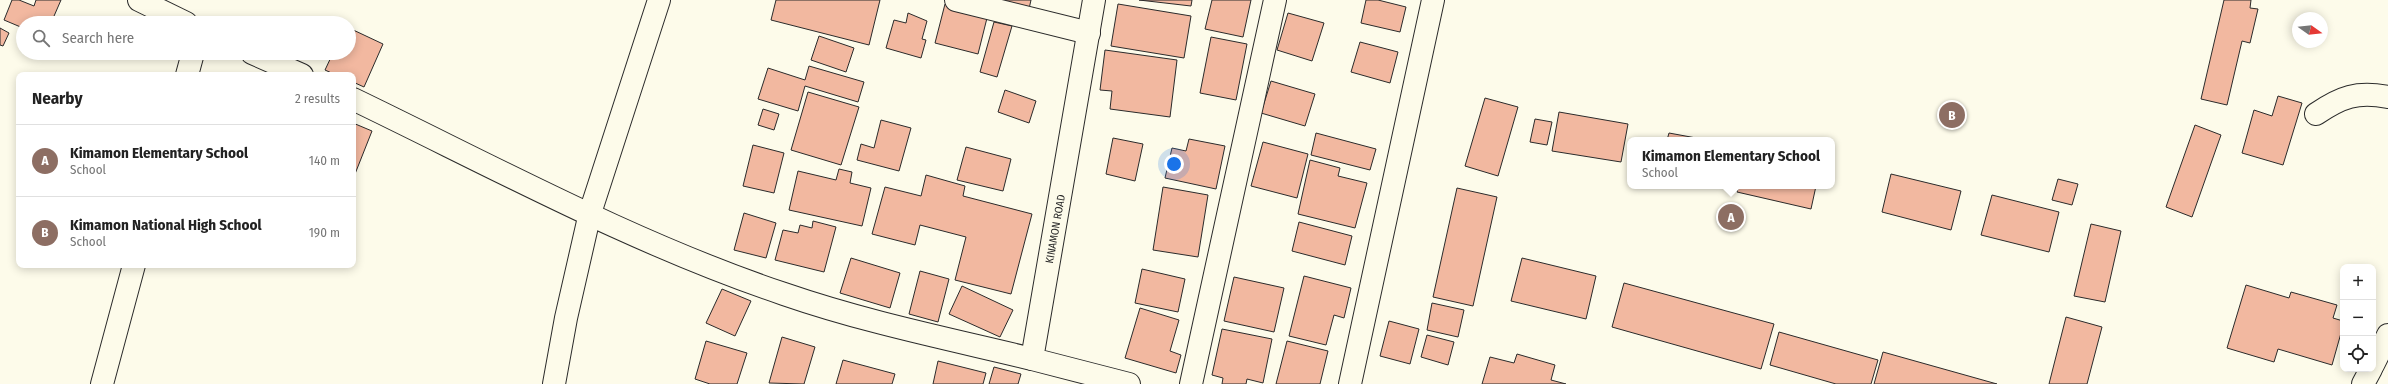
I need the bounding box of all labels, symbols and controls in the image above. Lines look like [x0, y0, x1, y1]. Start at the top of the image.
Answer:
north arrow [2292, 12, 2328, 48]
search box [16, 16, 356, 60]
icon: search [30, 27, 52, 49]
text: Search here [62, 29, 134, 47]
text: Nearby [32, 88, 83, 109]
text: 2 results [295, 91, 340, 106]
pin: B [1939, 100, 1965, 130]
popup [1627, 137, 1835, 189]
text: Kimamon Elementary School [70, 144, 248, 162]
text: Kimamon Elementary School [1642, 147, 1820, 165]
text: A [41, 153, 49, 168]
text: 140 m [309, 153, 340, 168]
your location [1164, 154, 1184, 174]
text: School [70, 162, 106, 177]
text: School [1642, 165, 1678, 180]
street label: KINAMON ROAD [1043, 194, 1068, 265]
pin: A [1718, 202, 1744, 232]
text: Kimamon National High School [70, 216, 262, 234]
text: B [41, 225, 49, 240]
text: 190 m [309, 225, 340, 240]
text: School [70, 234, 106, 249]
map controls [2340, 264, 2376, 372]
button: + [2340, 264, 2376, 300]
button: − [2340, 300, 2376, 336]
button: locate [2340, 336, 2376, 372]

